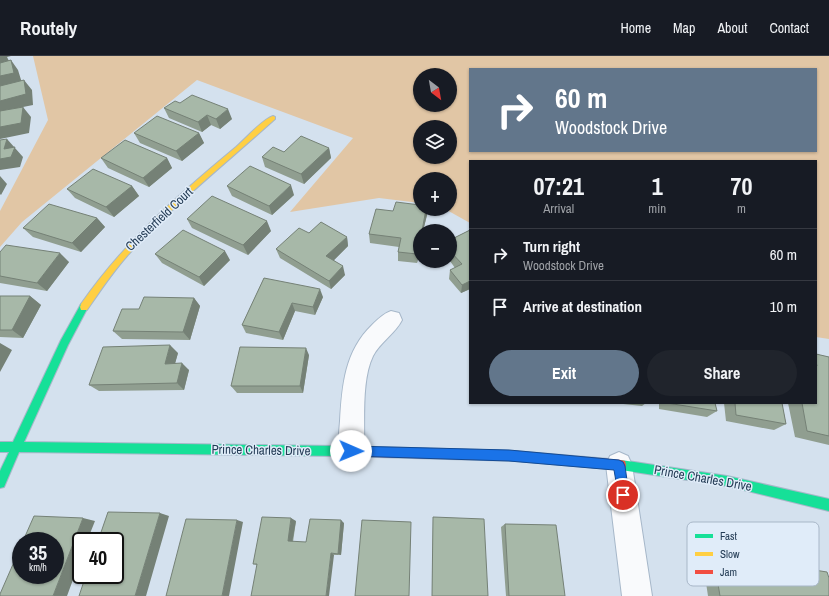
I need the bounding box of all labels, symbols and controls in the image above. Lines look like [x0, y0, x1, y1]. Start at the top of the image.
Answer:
text: Routely [20, 15, 77, 41]
text: Home [620, 19, 651, 37]
text: Map [673, 19, 695, 37]
text: About [717, 19, 747, 37]
text: Contact [769, 19, 809, 37]
north arrow [413, 68, 457, 112]
map controls [413, 68, 457, 268]
text: 60 m [555, 79, 607, 117]
icon: right [489, 84, 541, 136]
text: Woodstock Drive [555, 115, 667, 140]
button: layers [413, 120, 457, 164]
text: 07:21 [534, 170, 584, 202]
text: 1 [652, 170, 663, 202]
text: 70 [731, 170, 753, 202]
button: + [413, 172, 457, 216]
street label: Chesterfield Court [122, 183, 196, 255]
text: Arrival [543, 200, 574, 217]
text: min [648, 200, 666, 217]
text: m [737, 200, 746, 217]
button: − [413, 224, 457, 268]
text: Turn right [523, 236, 580, 257]
icon: right [489, 244, 511, 266]
text: 60 m [770, 244, 797, 265]
text: Woodstock Drive [523, 257, 604, 274]
icon: arrive [489, 296, 511, 318]
text: Arrive at destination [523, 296, 642, 317]
text: 10 m [770, 296, 797, 317]
button: Exit [489, 350, 639, 396]
button: Share [647, 350, 797, 396]
position arrow [330, 430, 372, 472]
street label: Prince Charles Drive [211, 441, 311, 459]
street label: Prince Charles Drive [653, 461, 753, 495]
pin [606, 478, 640, 512]
icon: arrive [612, 484, 634, 506]
legend [687, 522, 819, 586]
text: Fast [720, 529, 738, 543]
speed limit sign: 40 [72, 532, 124, 584]
text: 35 [29, 539, 47, 566]
text: Slow [720, 547, 740, 561]
text: km/h [29, 561, 47, 574]
text: Jam [720, 565, 737, 579]

